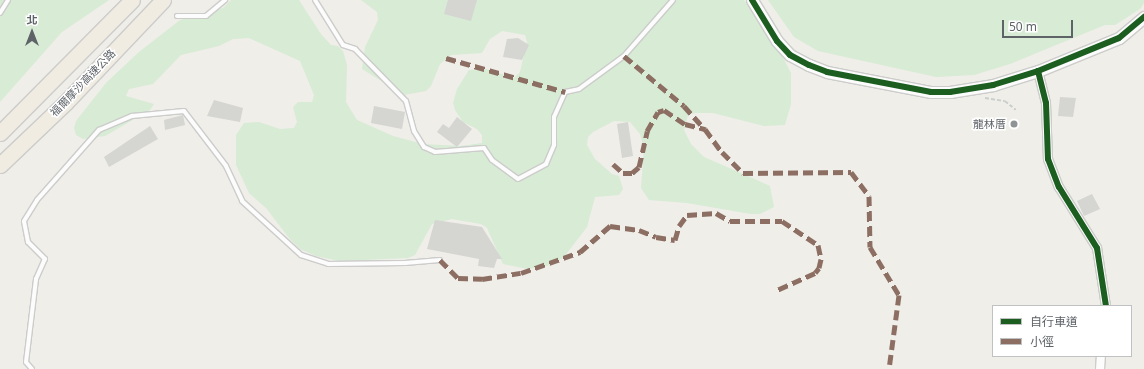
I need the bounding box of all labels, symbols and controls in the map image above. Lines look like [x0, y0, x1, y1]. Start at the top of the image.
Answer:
north arrow [12, 12, 52, 52]
text: 北 [27, 12, 38, 27]
scale bar [1004, 12, 1075, 38]
text: 50 m [1009, 18, 1037, 35]
street label: 福爾摩沙高速公路 [48, 47, 118, 119]
place label: 龍林厝 [973, 117, 1006, 131]
marker: 龍林厝 [1009, 119, 1019, 129]
legend [992, 305, 1132, 357]
text: 自行車道 [1030, 313, 1078, 330]
text: 小徑 [1030, 333, 1054, 350]

